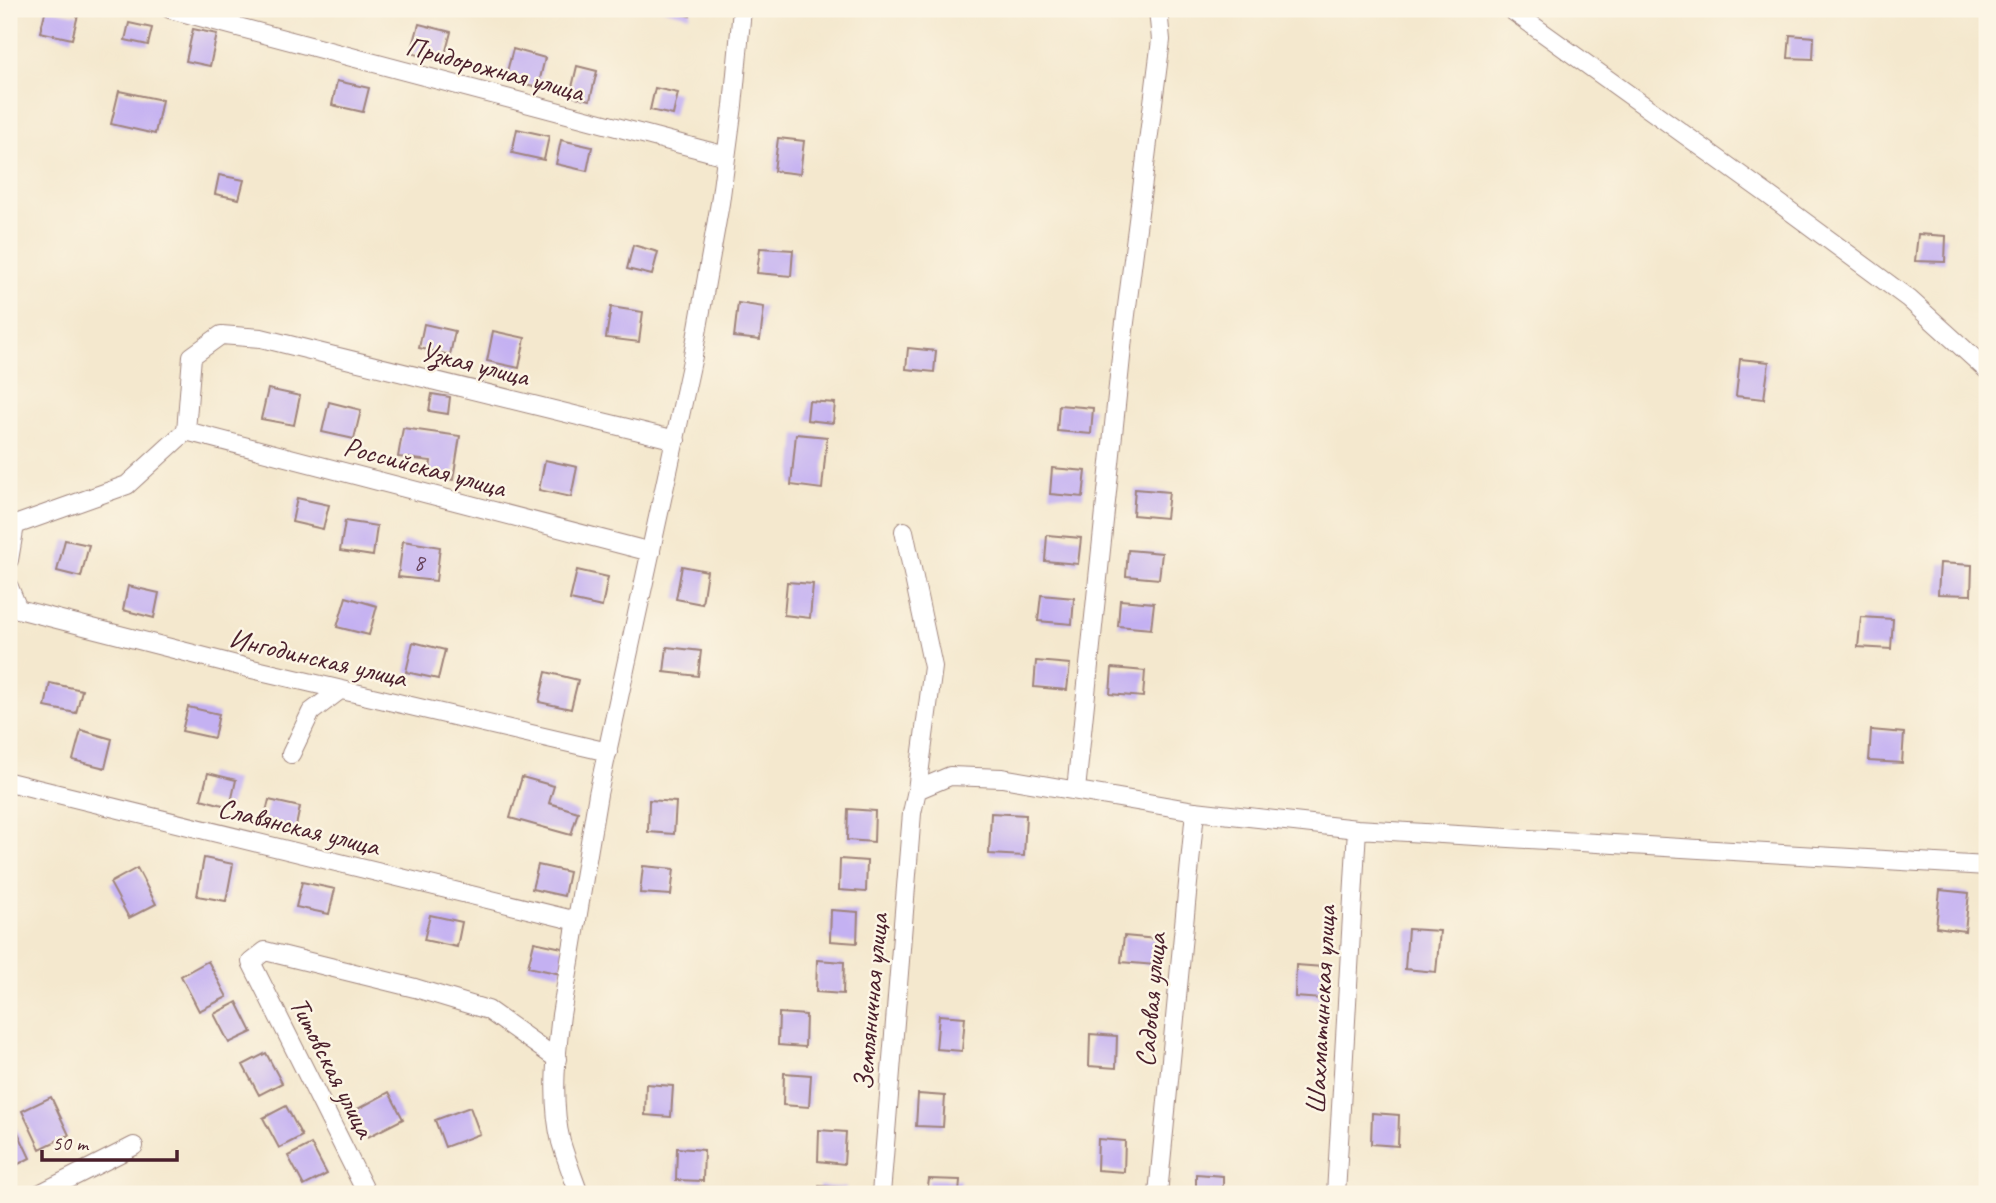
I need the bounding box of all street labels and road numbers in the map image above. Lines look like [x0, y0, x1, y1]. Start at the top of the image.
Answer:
street label: Придорожная улица [402, 28, 589, 109]
street label: Узкая улица [417, 333, 534, 395]
street label: Российская улица [340, 428, 511, 505]
street label: Ингодинская улица [226, 620, 412, 695]
street label: Славянская улица [215, 790, 385, 864]
street label: Шахматинская улица [1298, 903, 1344, 1115]
street label: Земляничная улица [845, 910, 896, 1092]
street label: Садовая улица [1127, 930, 1174, 1068]
street label: Титовская улица [282, 991, 384, 1145]

